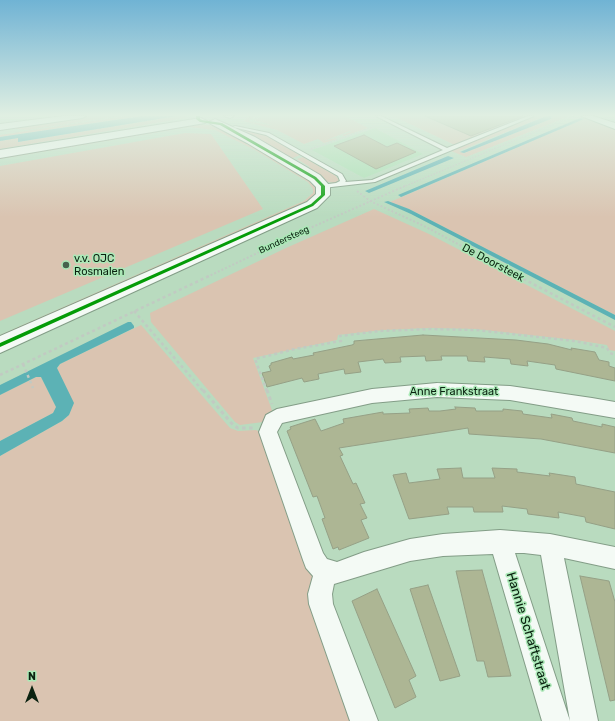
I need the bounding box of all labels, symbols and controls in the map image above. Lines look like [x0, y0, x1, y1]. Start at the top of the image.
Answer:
street label: Bundersteeg [257, 224, 311, 256]
street label: De Doorsteek [460, 241, 526, 285]
place label: v.v. OJC Rosmalen [74, 252, 124, 278]
marker: v.v. OJC Rosmalen [61, 260, 71, 270]
street label: Anne Frankstraat [410, 385, 498, 399]
street label: Hannie Schaftstraat [503, 570, 553, 692]
north arrow [12, 669, 52, 709]
text: N [28, 670, 36, 683]

